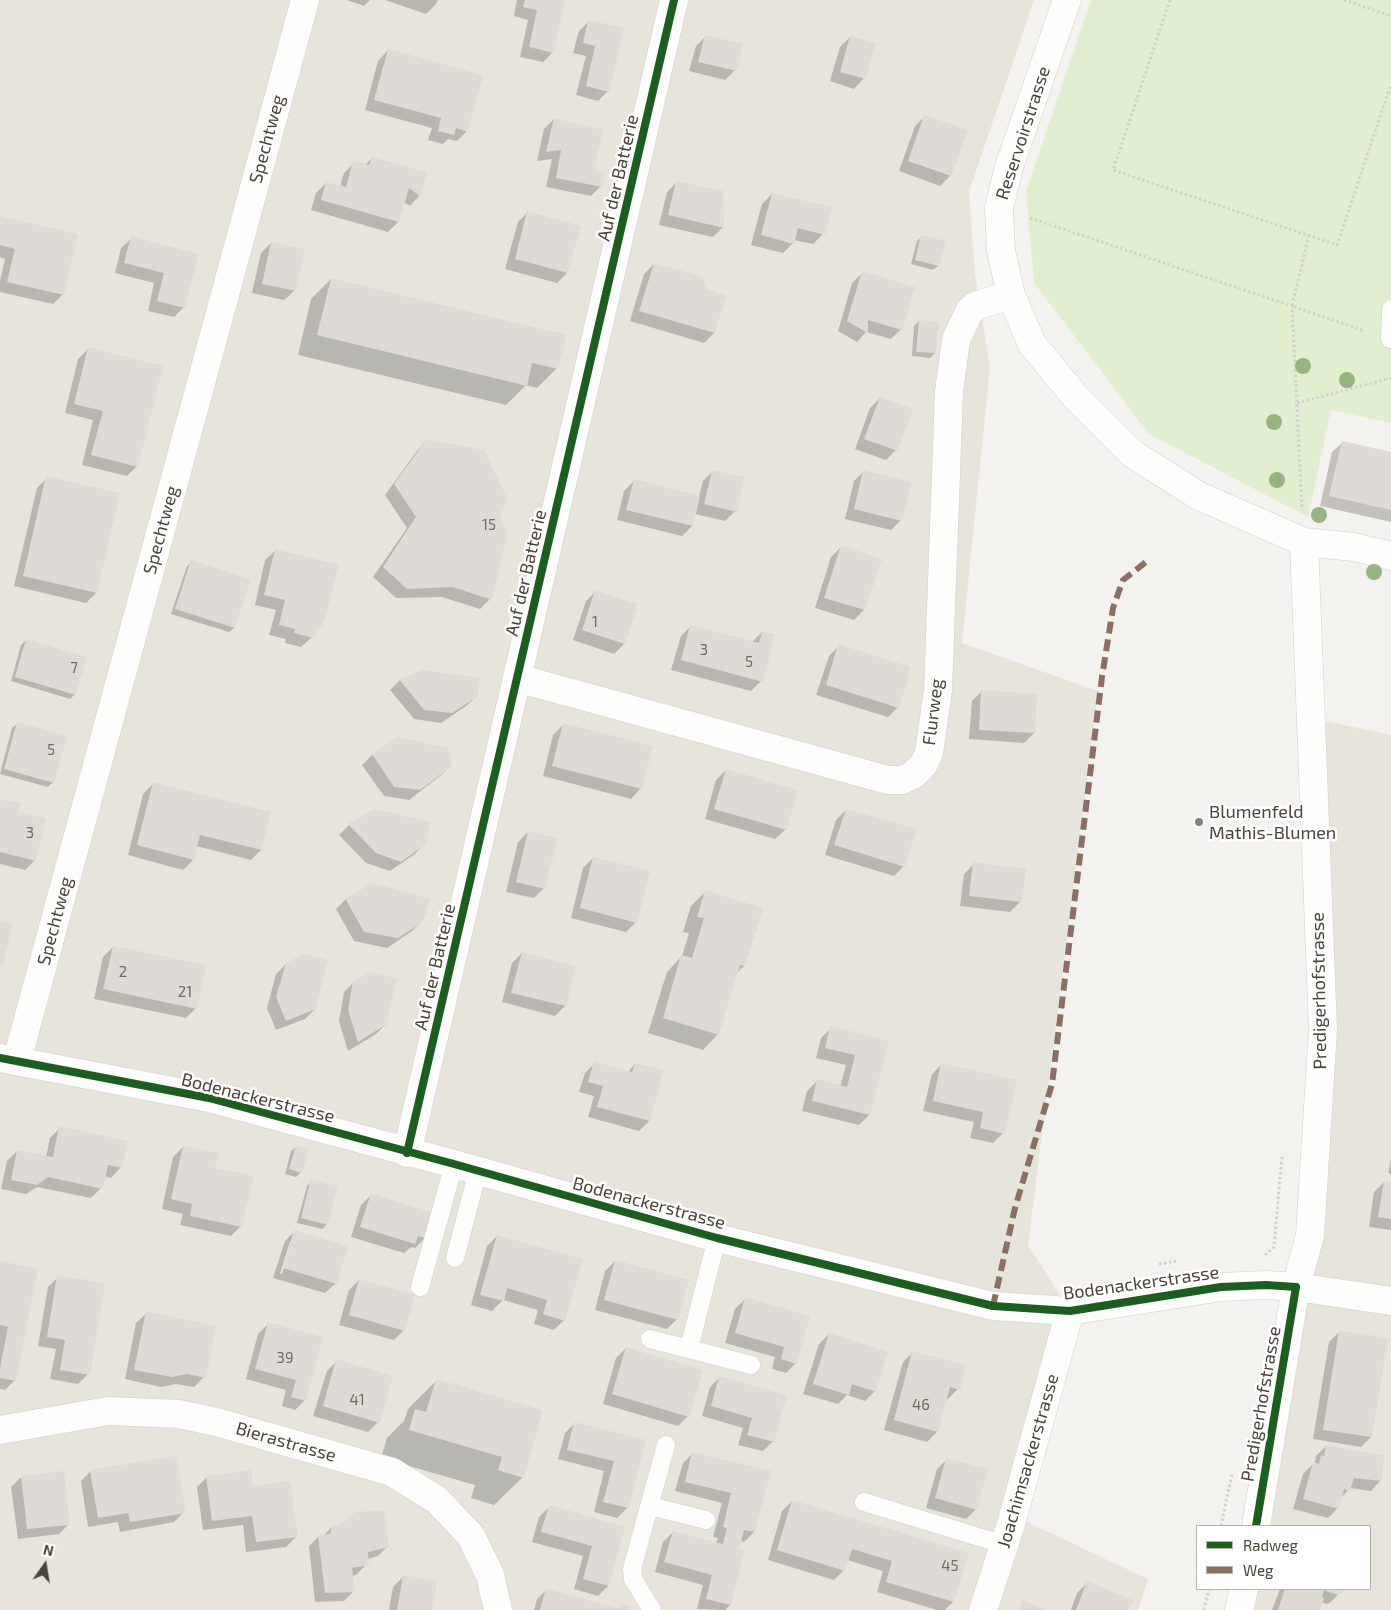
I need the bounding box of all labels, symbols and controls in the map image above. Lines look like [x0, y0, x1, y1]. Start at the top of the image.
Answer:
street label: Reservoirstrasse [991, 64, 1055, 202]
street label: Spechtweg [245, 92, 289, 186]
street label: Auf der Batterie [593, 113, 643, 243]
street label: Spechtweg [139, 483, 183, 577]
street label: Auf der Batterie [501, 508, 551, 638]
house number: 15 [482, 516, 496, 534]
house number: 1 [592, 613, 598, 631]
house number: 3 [700, 641, 708, 659]
house number: 5 [745, 653, 753, 671]
house number: 7 [70, 659, 78, 677]
street label: Flurweg [918, 677, 948, 747]
house number: 5 [47, 741, 55, 759]
place label: Blumenfeld Mathis-Blumen [1209, 801, 1336, 844]
marker: Blumenfeld Mathis-Blumen [1193, 816, 1205, 828]
house number: 3 [26, 824, 34, 842]
street label: Spechtweg [33, 874, 77, 968]
street label: Auf der Batterie [410, 902, 460, 1032]
street label: Predigerhofstrasse [1307, 912, 1331, 1070]
house number: 2 [119, 963, 127, 981]
house number: 21 [178, 983, 192, 1001]
street label: Bodenackerstrasse [179, 1068, 337, 1128]
street label: Bodenackerstrasse [570, 1172, 728, 1234]
street label: Bodenackerstrasse [1062, 1261, 1220, 1305]
street label: Predigerhofstrasse [1237, 1325, 1285, 1483]
house number: 39 [277, 1349, 293, 1367]
street label: Joachimsackerstrasse [993, 1371, 1063, 1551]
house number: 41 [349, 1391, 365, 1409]
house number: 46 [912, 1396, 930, 1414]
street label: Bierastrasse [233, 1417, 339, 1467]
legend [1196, 1525, 1371, 1590]
text: Radweg [1243, 1536, 1298, 1554]
north arrow [20, 1540, 70, 1590]
text: N [42, 1540, 55, 1559]
house number: 45 [941, 1557, 959, 1575]
text: Weg [1243, 1561, 1273, 1579]

